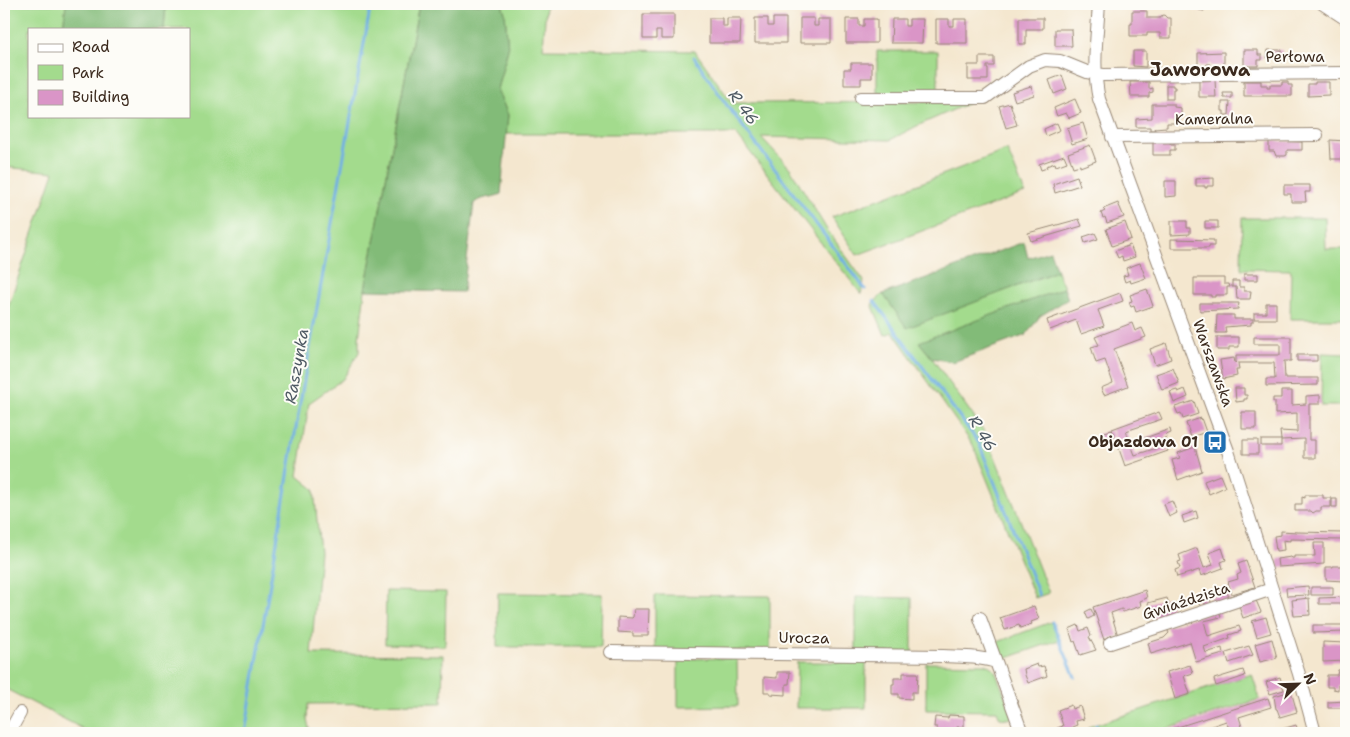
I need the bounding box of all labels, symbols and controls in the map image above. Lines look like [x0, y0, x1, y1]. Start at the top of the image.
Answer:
legend [28, 28, 190, 118]
text: Road [72, 37, 110, 57]
street label: Perłowa [1265, 47, 1325, 67]
district label: Jaworowa [1150, 58, 1251, 82]
text: Park [72, 63, 104, 83]
water label: R 46 [724, 86, 763, 129]
text: Building [72, 87, 129, 107]
street label: Kameralna [1175, 108, 1254, 130]
street label: Warszawska [1188, 317, 1238, 410]
water label: Raszynka [280, 327, 313, 405]
water label: R 46 [964, 411, 1002, 455]
bus stop icon: Objazdowa 01 [1202, 429, 1228, 455]
place label: Objazdowa 01 [1088, 432, 1198, 452]
street label: Gwiaździsta [1140, 577, 1233, 625]
street label: Urocza [779, 628, 830, 648]
north arrow [1272, 660, 1322, 710]
text: N [1300, 670, 1320, 688]

